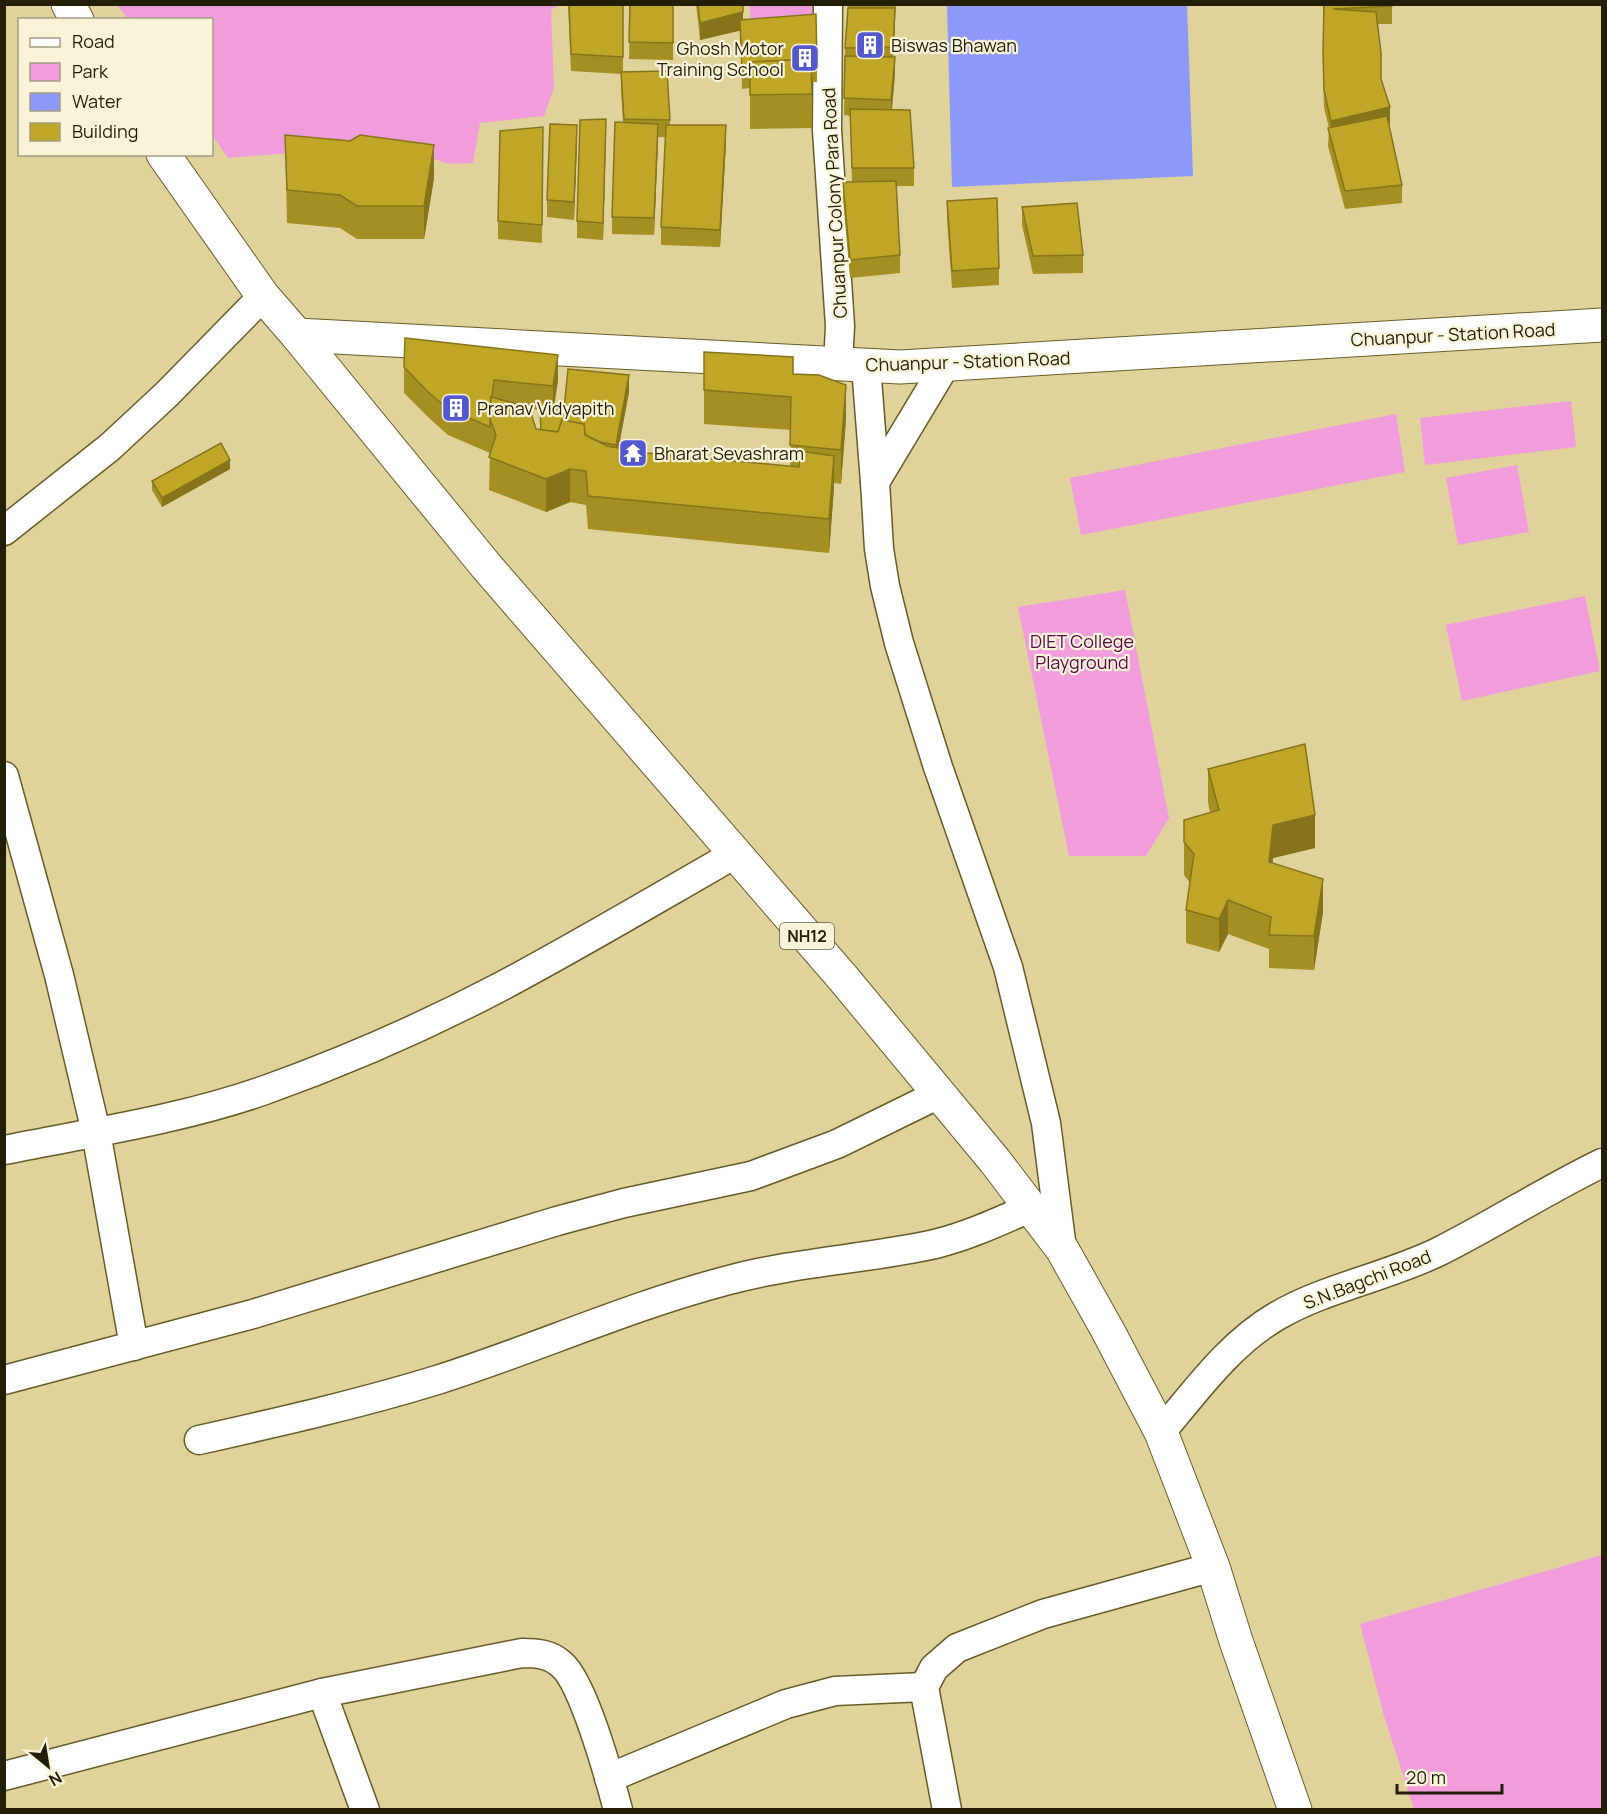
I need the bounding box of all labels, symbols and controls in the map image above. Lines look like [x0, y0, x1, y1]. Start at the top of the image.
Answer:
legend [18, 18, 213, 156]
text: Road [72, 29, 115, 53]
building icon: Biswas Bhawan [854, 29, 886, 61]
place label: Biswas Bhawan [891, 33, 1017, 57]
place label: Ghosh Motor Training School [657, 36, 785, 81]
building icon: Ghosh Motor Training School [789, 42, 821, 74]
text: Park [72, 59, 109, 83]
street label: Chuanpur Colony Para Road [816, 87, 852, 319]
text: Water [72, 89, 122, 113]
text: Building [72, 119, 138, 143]
street label: Chuanpur - Station Road [1350, 317, 1556, 351]
street label: Chuanpur - Station Road [865, 345, 1071, 377]
building icon: Pranav Vidyapith [440, 392, 472, 424]
place label: Pranav Vidyapith [477, 396, 614, 420]
temple icon: Bharat Sevashram [617, 437, 649, 469]
place label: Bharat Sevashram [654, 441, 804, 465]
park label: DIET College Playground [1030, 629, 1134, 674]
road number: NH12 [780, 923, 834, 949]
street label: S.N.Bagchi Road [1300, 1244, 1434, 1314]
north arrow [18, 1736, 78, 1796]
scale bar [1397, 1757, 1502, 1795]
text: 20 m [1406, 1765, 1446, 1789]
text: N [45, 1767, 66, 1791]

